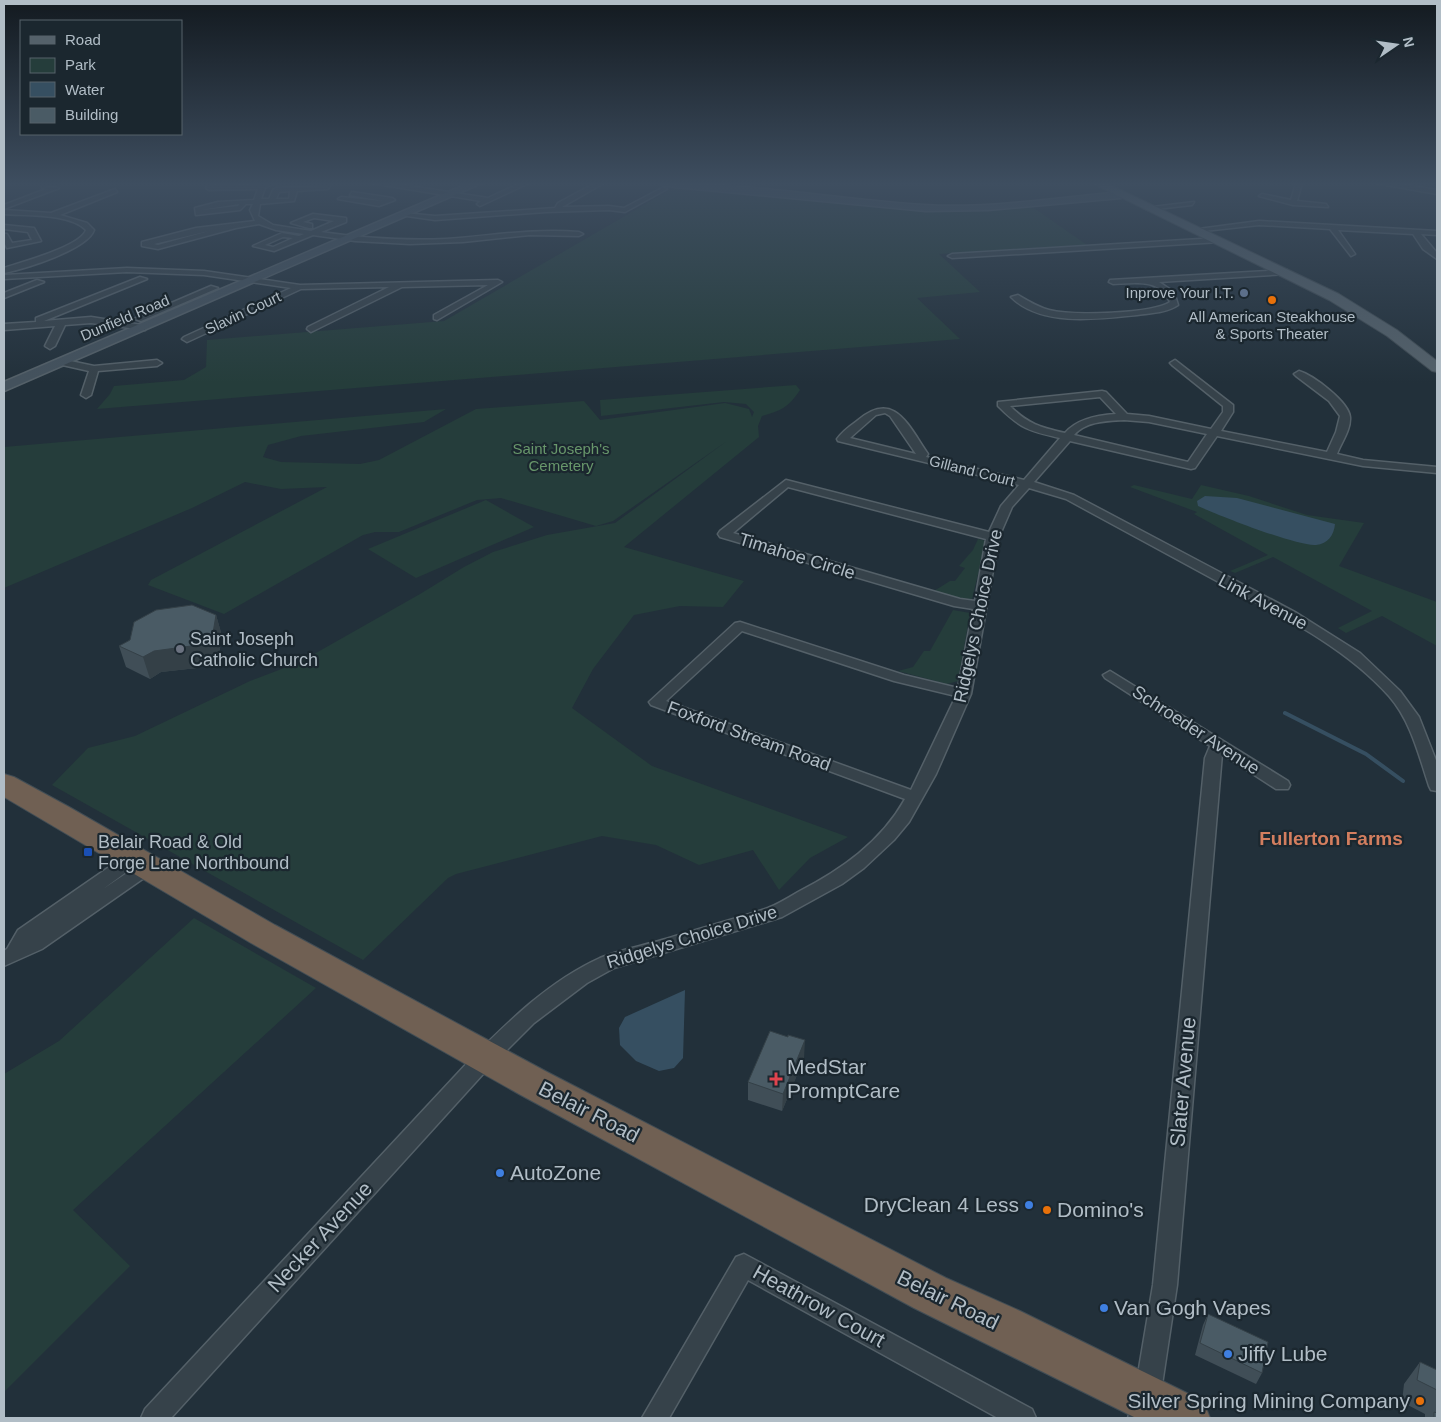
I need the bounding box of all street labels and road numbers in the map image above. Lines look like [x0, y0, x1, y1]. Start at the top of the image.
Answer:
street label: Slavin Court [202, 287, 284, 338]
street label: Dunfield Road [78, 291, 172, 344]
street label: Gilland Court [928, 452, 1017, 490]
street label: Ridgelys Choice Drive [950, 527, 1006, 705]
street label: Timahoe Circle [737, 529, 857, 583]
street label: Link Avenue [1215, 570, 1311, 634]
street label: Schroeder Avenue [1129, 681, 1263, 779]
street label: Foxford Stream Road [665, 697, 833, 775]
street label: Ridgelys Choice Drive [604, 902, 780, 972]
street label: Slater Avenue [1165, 1016, 1200, 1148]
street label: Belair Road [535, 1076, 643, 1147]
street label: Necker Avenue [263, 1177, 376, 1296]
street label: Heathrow Court [749, 1260, 889, 1351]
street label: Belair Road [894, 1265, 1003, 1334]

